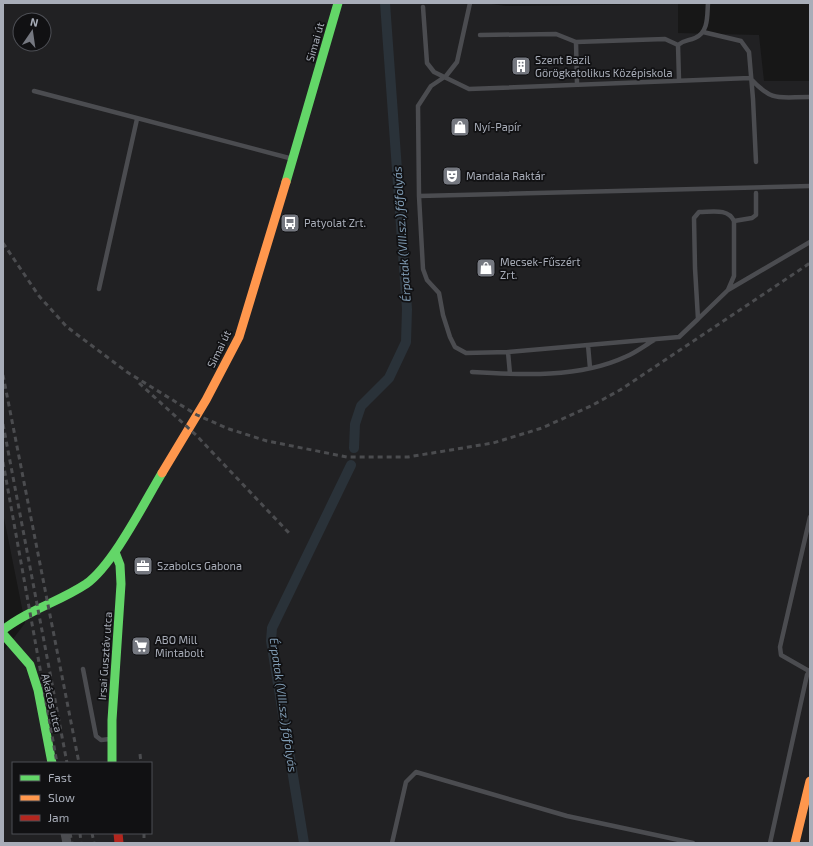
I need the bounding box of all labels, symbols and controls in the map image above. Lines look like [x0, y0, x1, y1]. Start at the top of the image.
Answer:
north arrow [12, 12, 52, 52]
text: N [29, 15, 40, 29]
street label: Simai út [303, 21, 326, 63]
place label: Szent Bazil Görögkatolikus Középiskola [535, 53, 673, 79]
building icon: Szent Bazil Görögkatolikus Középiskola [510, 55, 532, 77]
shop icon: Nyí-Papír [449, 116, 471, 138]
place label: Nyí-Papír [474, 120, 522, 133]
theatre icon: Mandala Raktár [441, 165, 463, 187]
water label: Érpatak (VIII.sz.) főfolyás [389, 166, 414, 302]
place label: Mandala Raktár [466, 169, 546, 182]
bus stop icon: Patyolat Zrt. [279, 212, 301, 234]
place label: Patyolat Zrt. [304, 216, 366, 229]
place label: Mecsek-Fűszért Zrt. [500, 255, 580, 281]
shop icon: Mecsek-Fűszért Zrt. [475, 257, 497, 279]
street label: Simai út [204, 328, 233, 370]
office icon: Szabolcs Gabona [132, 555, 154, 577]
place label: Szabolcs Gabona [157, 559, 242, 572]
street label: Irsai Gusztáv utca [95, 611, 114, 701]
place label: ABO Mill Mintabolt [155, 633, 204, 659]
supermarket icon: ABO Mill Mintabolt [130, 635, 152, 657]
water label: Érpatak (VIII.sz.) főfolyás [267, 637, 300, 773]
street label: Akácos utca [39, 672, 66, 734]
legend [12, 762, 152, 834]
text: Fast [48, 770, 72, 784]
text: Slow [48, 790, 75, 804]
text: Jam [48, 810, 69, 824]

